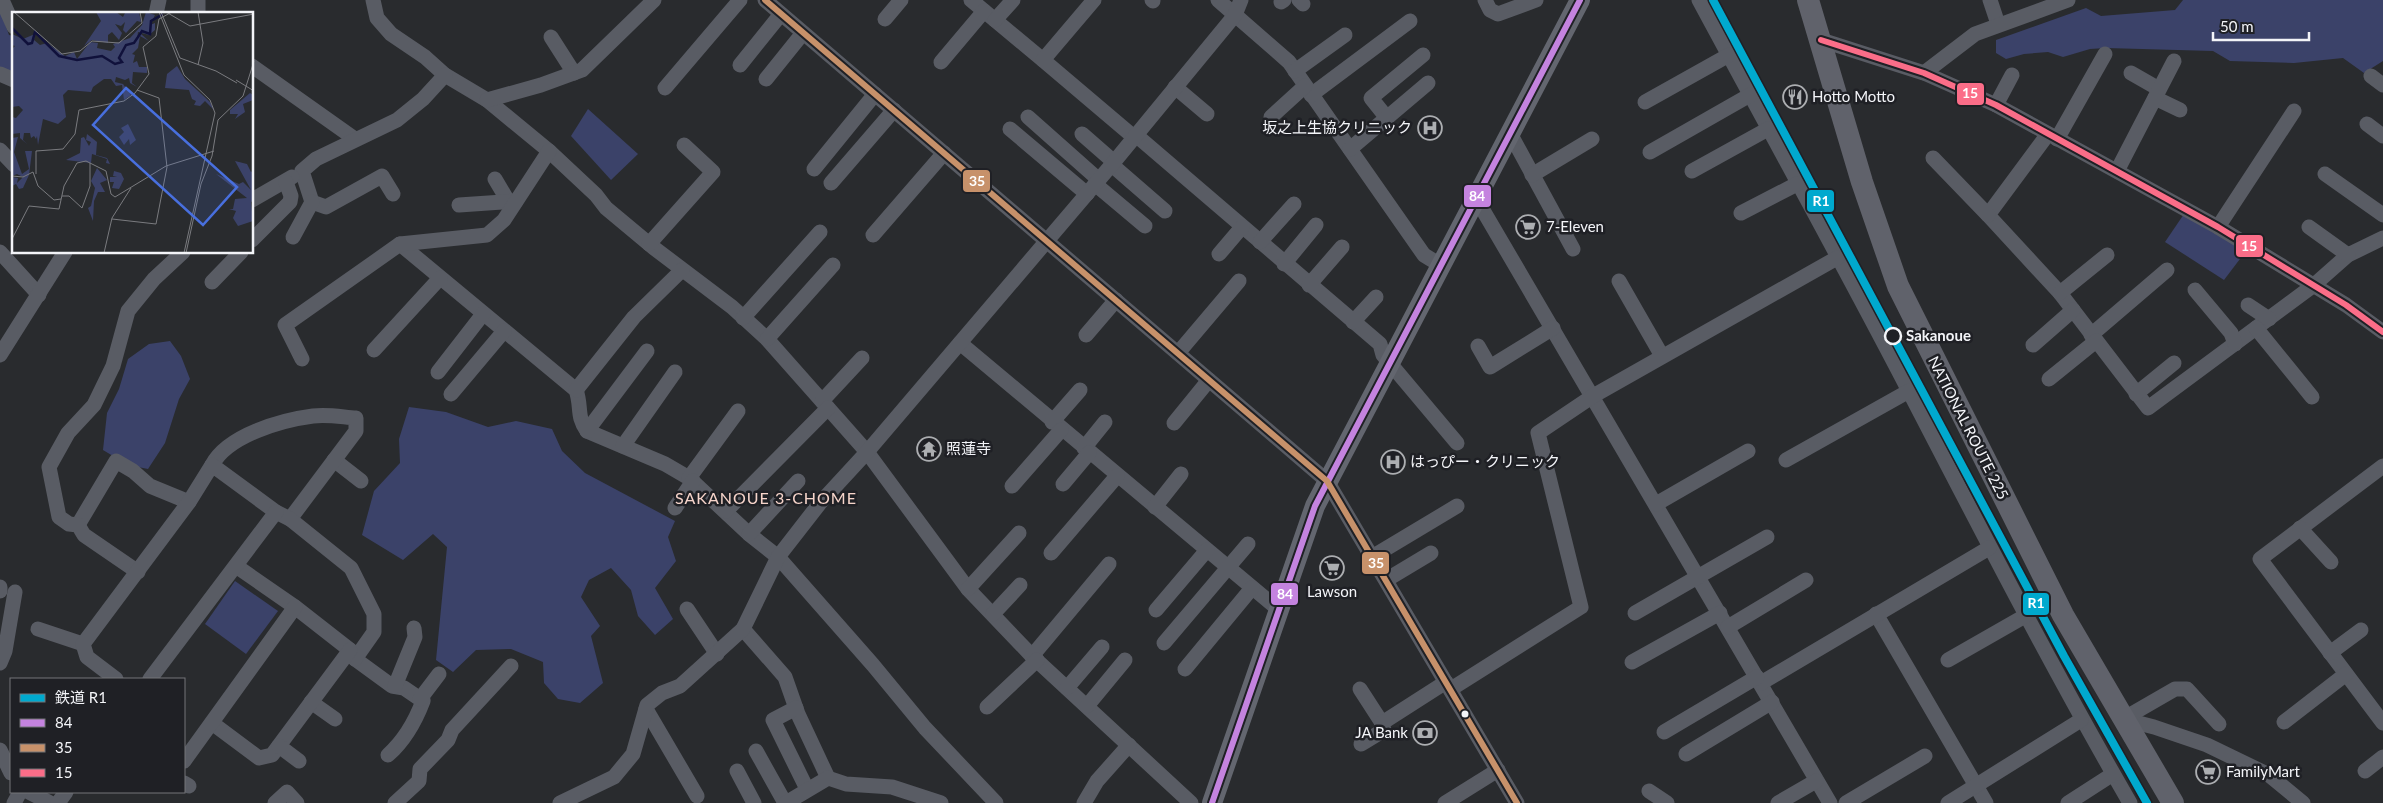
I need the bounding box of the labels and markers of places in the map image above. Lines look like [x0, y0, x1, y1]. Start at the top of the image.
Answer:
restaurant icon: Hotto Motto [1782, 84, 1808, 110]
place label: Hotto Motto [1812, 87, 1895, 105]
hospital icon: 坂之上生協クリニック [1417, 115, 1443, 141]
place label: 坂之上生協クリニック [1262, 118, 1412, 136]
supermarket icon: 7-Eleven [1515, 214, 1541, 240]
place label: 7-Eleven [1546, 217, 1604, 235]
place label: Sakanoue [1906, 326, 1971, 344]
marker: Sakanoue [1884, 327, 1902, 345]
temple icon: 照蓮寺 [916, 436, 942, 462]
place label: 照蓮寺 [946, 439, 991, 457]
hospital icon: はっぴー・クリニック [1380, 449, 1406, 475]
place label: はっぴー・クリニック [1410, 452, 1560, 470]
supermarket icon: Lawson [1319, 555, 1345, 581]
place label: Lawson [1307, 582, 1357, 600]
unlabelled marker [1460, 709, 1470, 719]
bank icon: JA Bank [1412, 720, 1438, 746]
place label: JA Bank [1355, 723, 1408, 741]
supermarket icon: FamilyMart [2195, 759, 2221, 785]
place label: FamilyMart [2226, 762, 2301, 780]

